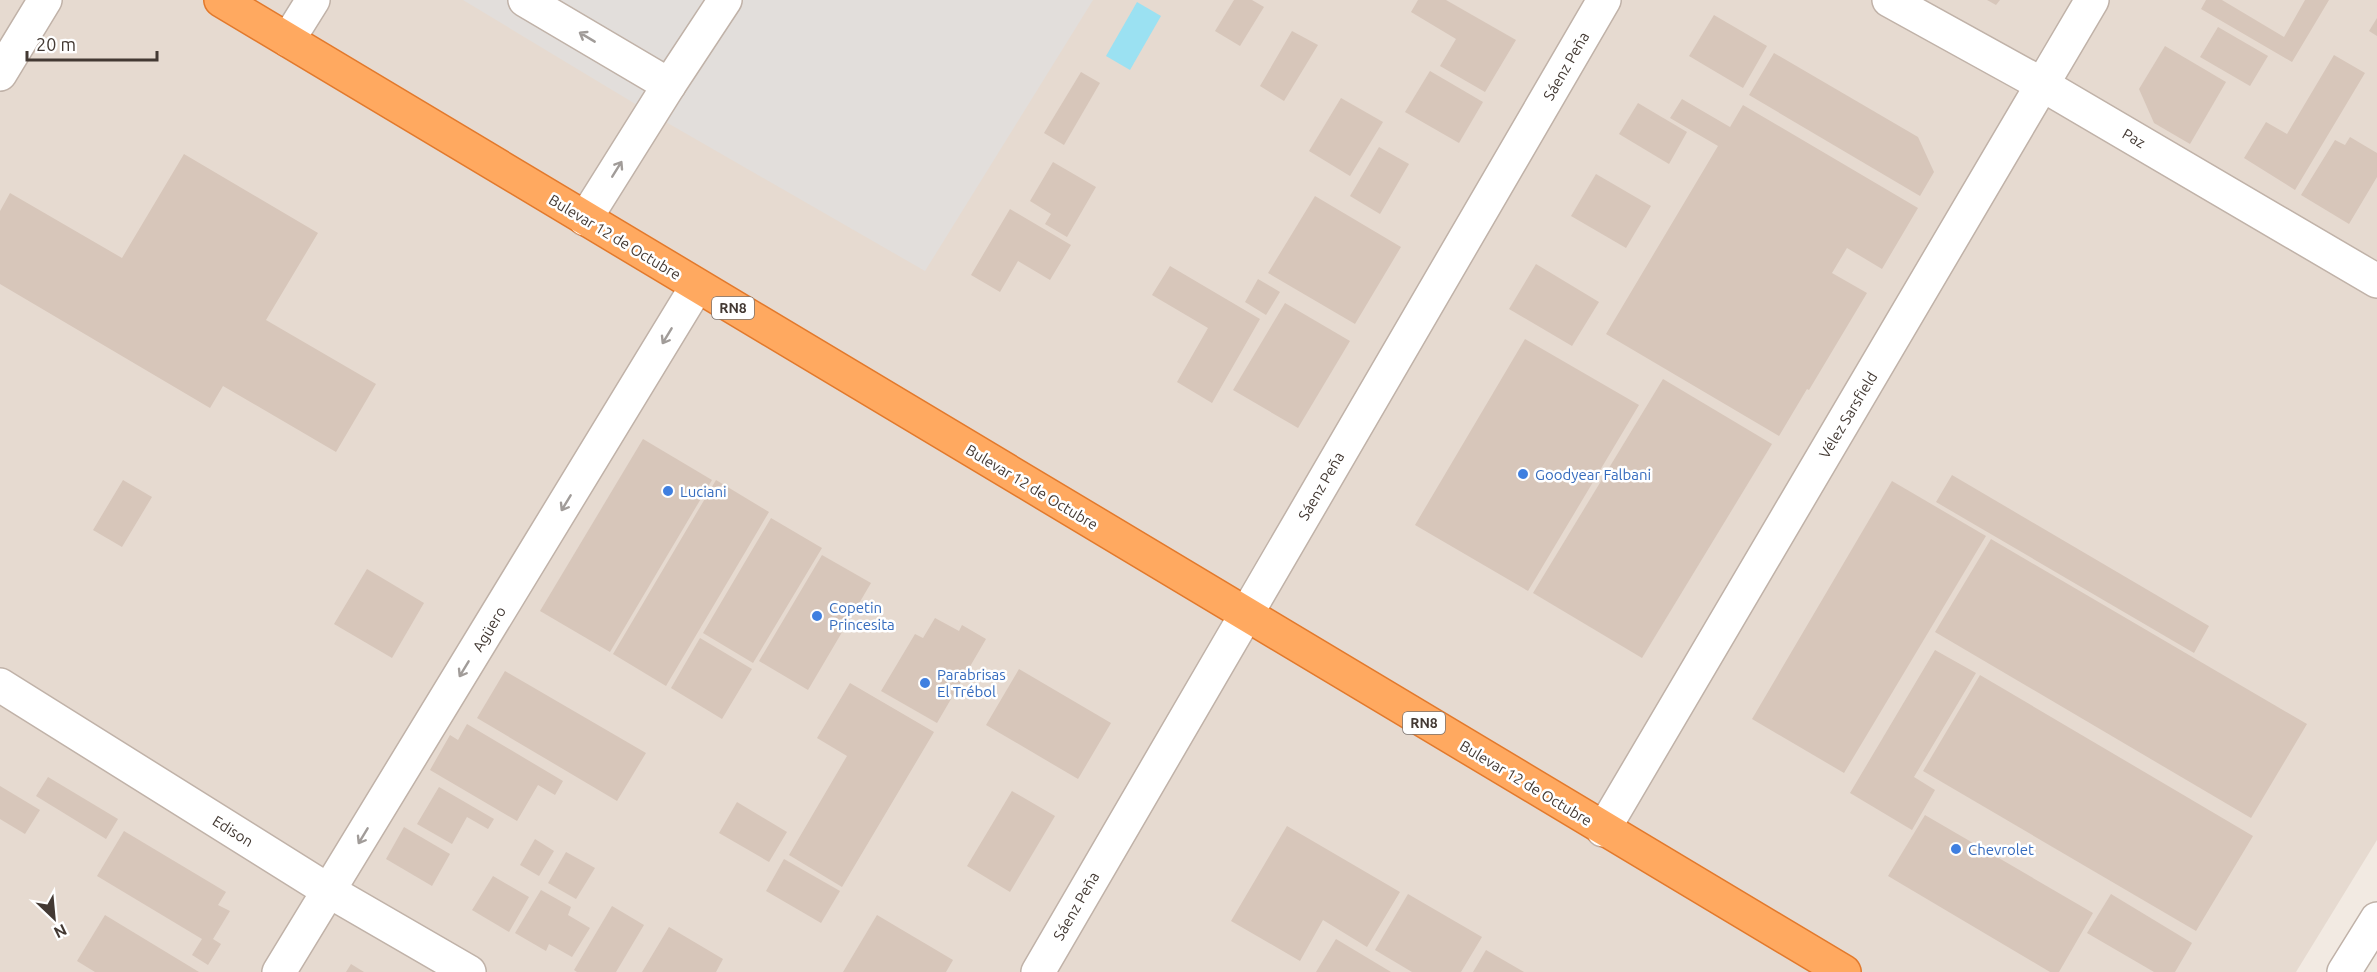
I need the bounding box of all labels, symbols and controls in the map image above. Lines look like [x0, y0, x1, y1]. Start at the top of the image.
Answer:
scale bar [27, 24, 158, 62]
street label: Sáenz Peña [1540, 29, 1592, 103]
one-way arrow [579, 30, 596, 42]
text: 20 m [36, 34, 76, 54]
street label: Paz [2120, 125, 2148, 151]
one-way arrow [611, 161, 623, 178]
street label: Bulevar 12 de Octubre [546, 191, 684, 283]
road number: RN8 [712, 297, 754, 319]
one-way arrow [661, 327, 673, 344]
street label: Vélez Sarsfield [1815, 369, 1881, 461]
street label: Bulevar 12 de Octubre [963, 441, 1101, 533]
street label: Sáenz Peña [1295, 449, 1347, 523]
place label: Goodyear Falbani [1535, 466, 1651, 483]
marker: Goodyear Falbani [1516, 467, 1530, 481]
place label: Luciani [680, 483, 727, 500]
marker: Luciani [661, 484, 675, 498]
one-way arrow [559, 494, 571, 511]
place label: Copetin Princesita [829, 599, 895, 633]
street label: Agüero [469, 603, 509, 655]
marker: Copetin Princesita [810, 609, 824, 623]
one-way arrow [458, 660, 470, 677]
place label: Parabrisas El Trébol [937, 666, 1006, 700]
marker: Parabrisas El Trébol [918, 676, 932, 690]
road number: RN8 [1403, 712, 1445, 734]
street label: Bulevar 12 de Octubre [1457, 737, 1595, 829]
street label: Edison [210, 812, 256, 850]
one-way arrow [356, 827, 368, 844]
place label: Chevrolet [1968, 841, 2034, 858]
marker: Chevrolet [1949, 842, 1963, 856]
street label: Sáenz Peña [1050, 869, 1102, 943]
north arrow [24, 888, 84, 948]
text: N [51, 921, 70, 942]

